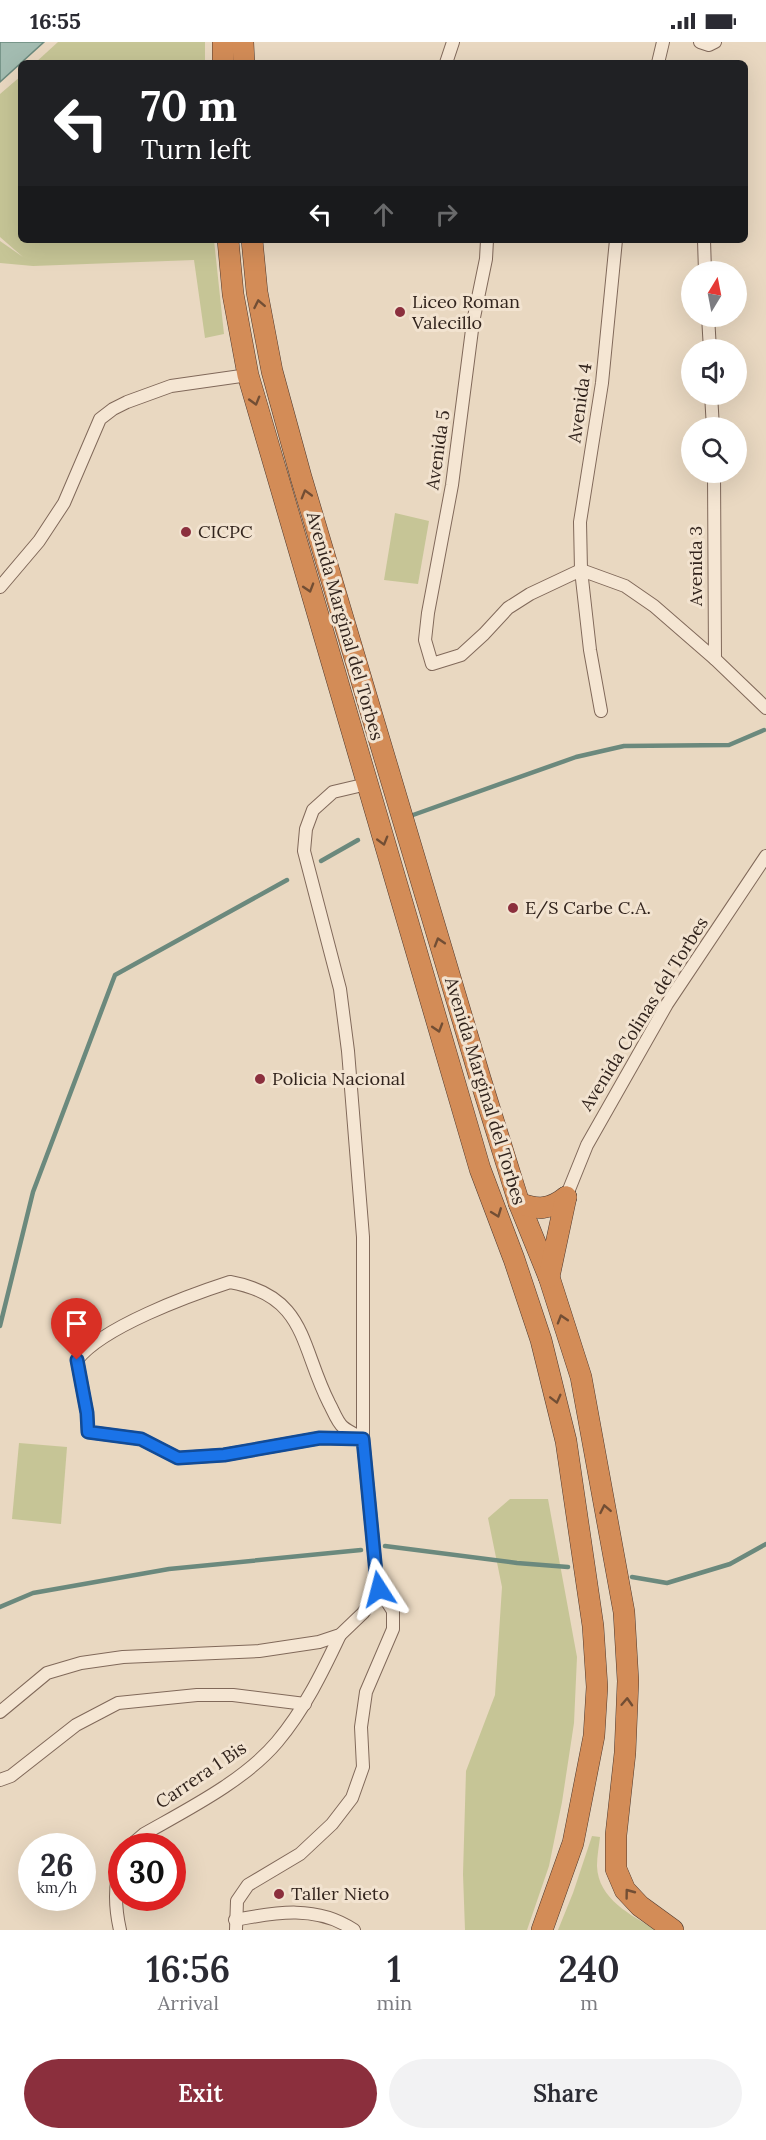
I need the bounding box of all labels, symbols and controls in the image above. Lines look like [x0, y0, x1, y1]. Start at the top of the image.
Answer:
text: 16:55 [30, 7, 81, 35]
text: 70 m [141, 79, 237, 133]
icon: left [42, 84, 120, 162]
text: Turn left [141, 132, 251, 166]
icon: left [304, 198, 337, 231]
icon: ahead [367, 198, 400, 231]
icon: right [430, 198, 463, 231]
north arrow [681, 261, 747, 327]
map controls [681, 261, 747, 483]
place label: Liceo Roman Valecillo [411, 290, 520, 334]
one-way arrow [254, 300, 267, 310]
marker: Liceo Roman Valecillo [393, 305, 407, 319]
button: sound [681, 339, 747, 405]
street label: Avenida 4 [562, 361, 597, 445]
one-way arrow [248, 395, 260, 406]
street label: Avenida 5 [420, 409, 454, 492]
button: search [681, 417, 747, 483]
one-way arrow [301, 489, 313, 500]
street label: Avenida Marginal del Torbes [302, 508, 389, 743]
place label: CICPC [198, 520, 253, 543]
marker: CICPC [179, 525, 193, 539]
street label: Avenida 3 [684, 526, 707, 607]
one-way arrow [302, 582, 314, 593]
one-way arrow [376, 835, 388, 845]
place label: E/S Carbe C.A. [525, 896, 651, 919]
marker: E/S Carbe C.A. [506, 901, 520, 915]
street label: Avenida Colinas del Torbes [574, 912, 713, 1116]
one-way arrow [434, 937, 446, 948]
street label: Avenida Marginal del Torbes [440, 973, 531, 1207]
one-way arrow [431, 1022, 443, 1033]
place label: Policia Nacional [272, 1067, 405, 1090]
marker: Policia Nacional [253, 1072, 267, 1086]
one-way arrow [490, 1207, 502, 1218]
pin [51, 1298, 102, 1360]
icon: arrive [60, 1307, 93, 1340]
one-way arrow [557, 1314, 569, 1325]
one-way arrow [548, 1394, 561, 1404]
one-way arrow [599, 1504, 612, 1514]
position arrow [347, 1557, 411, 1621]
one-way arrow [621, 1697, 634, 1706]
street label: Carrera 1 Bis [151, 1736, 250, 1813]
speed limit sign: 30 [108, 1833, 186, 1911]
text: 26 [40, 1846, 74, 1884]
text: km/h [37, 1878, 77, 1897]
place label: Taller Nieto [291, 1882, 389, 1905]
marker: Taller Nieto [272, 1887, 286, 1901]
one-way arrow [625, 1888, 636, 1899]
text: 16:56 [146, 1946, 230, 1992]
text: 1 [387, 1946, 401, 1992]
text: 240 [558, 1946, 620, 1992]
text: Arrival [158, 1990, 219, 2015]
text: min [377, 1990, 412, 2015]
text: m [580, 1990, 598, 2015]
button: Exit [24, 2059, 377, 2128]
button: Share [389, 2059, 742, 2128]

